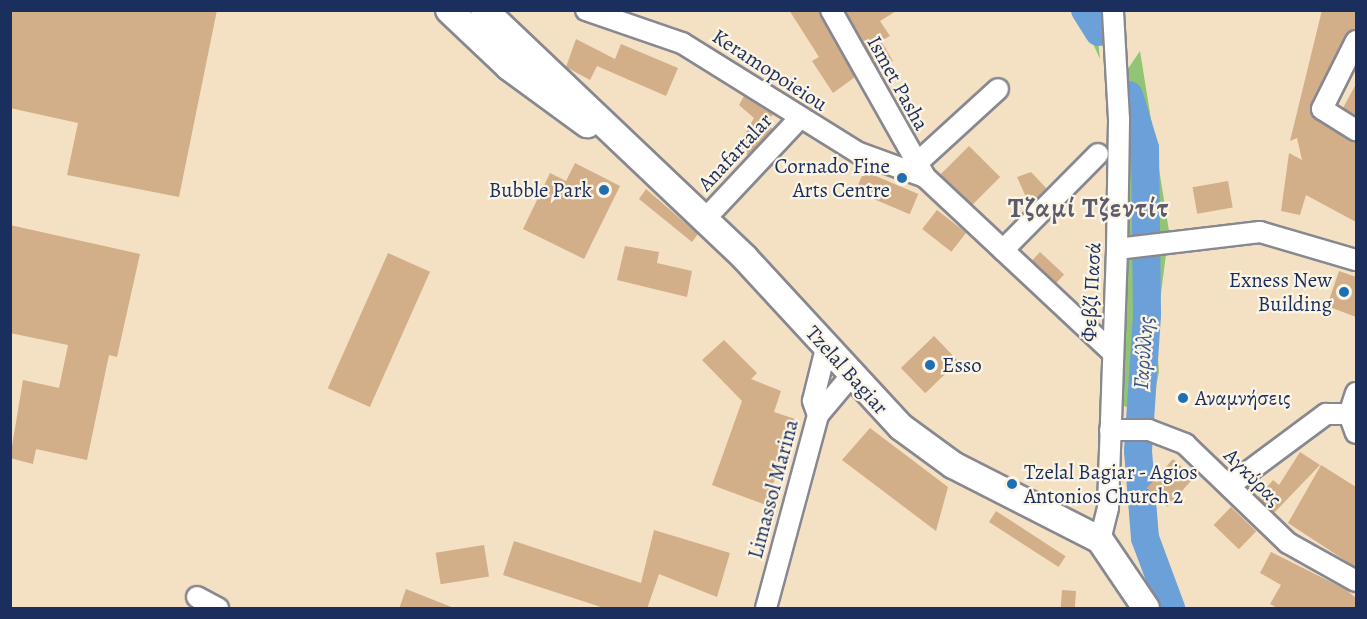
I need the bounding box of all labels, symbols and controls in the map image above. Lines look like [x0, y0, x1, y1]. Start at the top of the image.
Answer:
street label: Keramopoieiou [708, 23, 832, 117]
street label: Ismet Pasha [862, 31, 934, 135]
street label: Anafartalar [693, 108, 777, 196]
place label: Cornado Fine Arts Centre [774, 153, 890, 203]
marker: Cornado Fine Arts Centre [895, 171, 909, 185]
place label: Bubble Park [489, 177, 592, 203]
marker: Bubble Park [597, 183, 611, 197]
district label: Τζαμί Τζεντίτ [1008, 193, 1170, 225]
street label: Φεβζί Πασά [1076, 242, 1106, 342]
place label: Exness New Building [1229, 267, 1332, 317]
marker: Exness New Building [1337, 285, 1351, 299]
water label: Γαρύλλης [1128, 316, 1160, 390]
street label: Tzelal Bagiar [801, 320, 893, 420]
place label: Esso [942, 352, 982, 378]
marker: Esso [923, 358, 937, 372]
place label: Αναμνήσεις [1195, 385, 1291, 411]
marker: Αναμνήσεις [1176, 391, 1190, 405]
street label: Limassol Marina [742, 417, 804, 561]
street label: Αγκύρας [1219, 443, 1287, 511]
place label: Tzelal Bagiar - Agios Antonios Church 2 [1024, 459, 1199, 509]
marker: Tzelal Bagiar - Agios Antonios Church 2 [1005, 477, 1019, 491]

